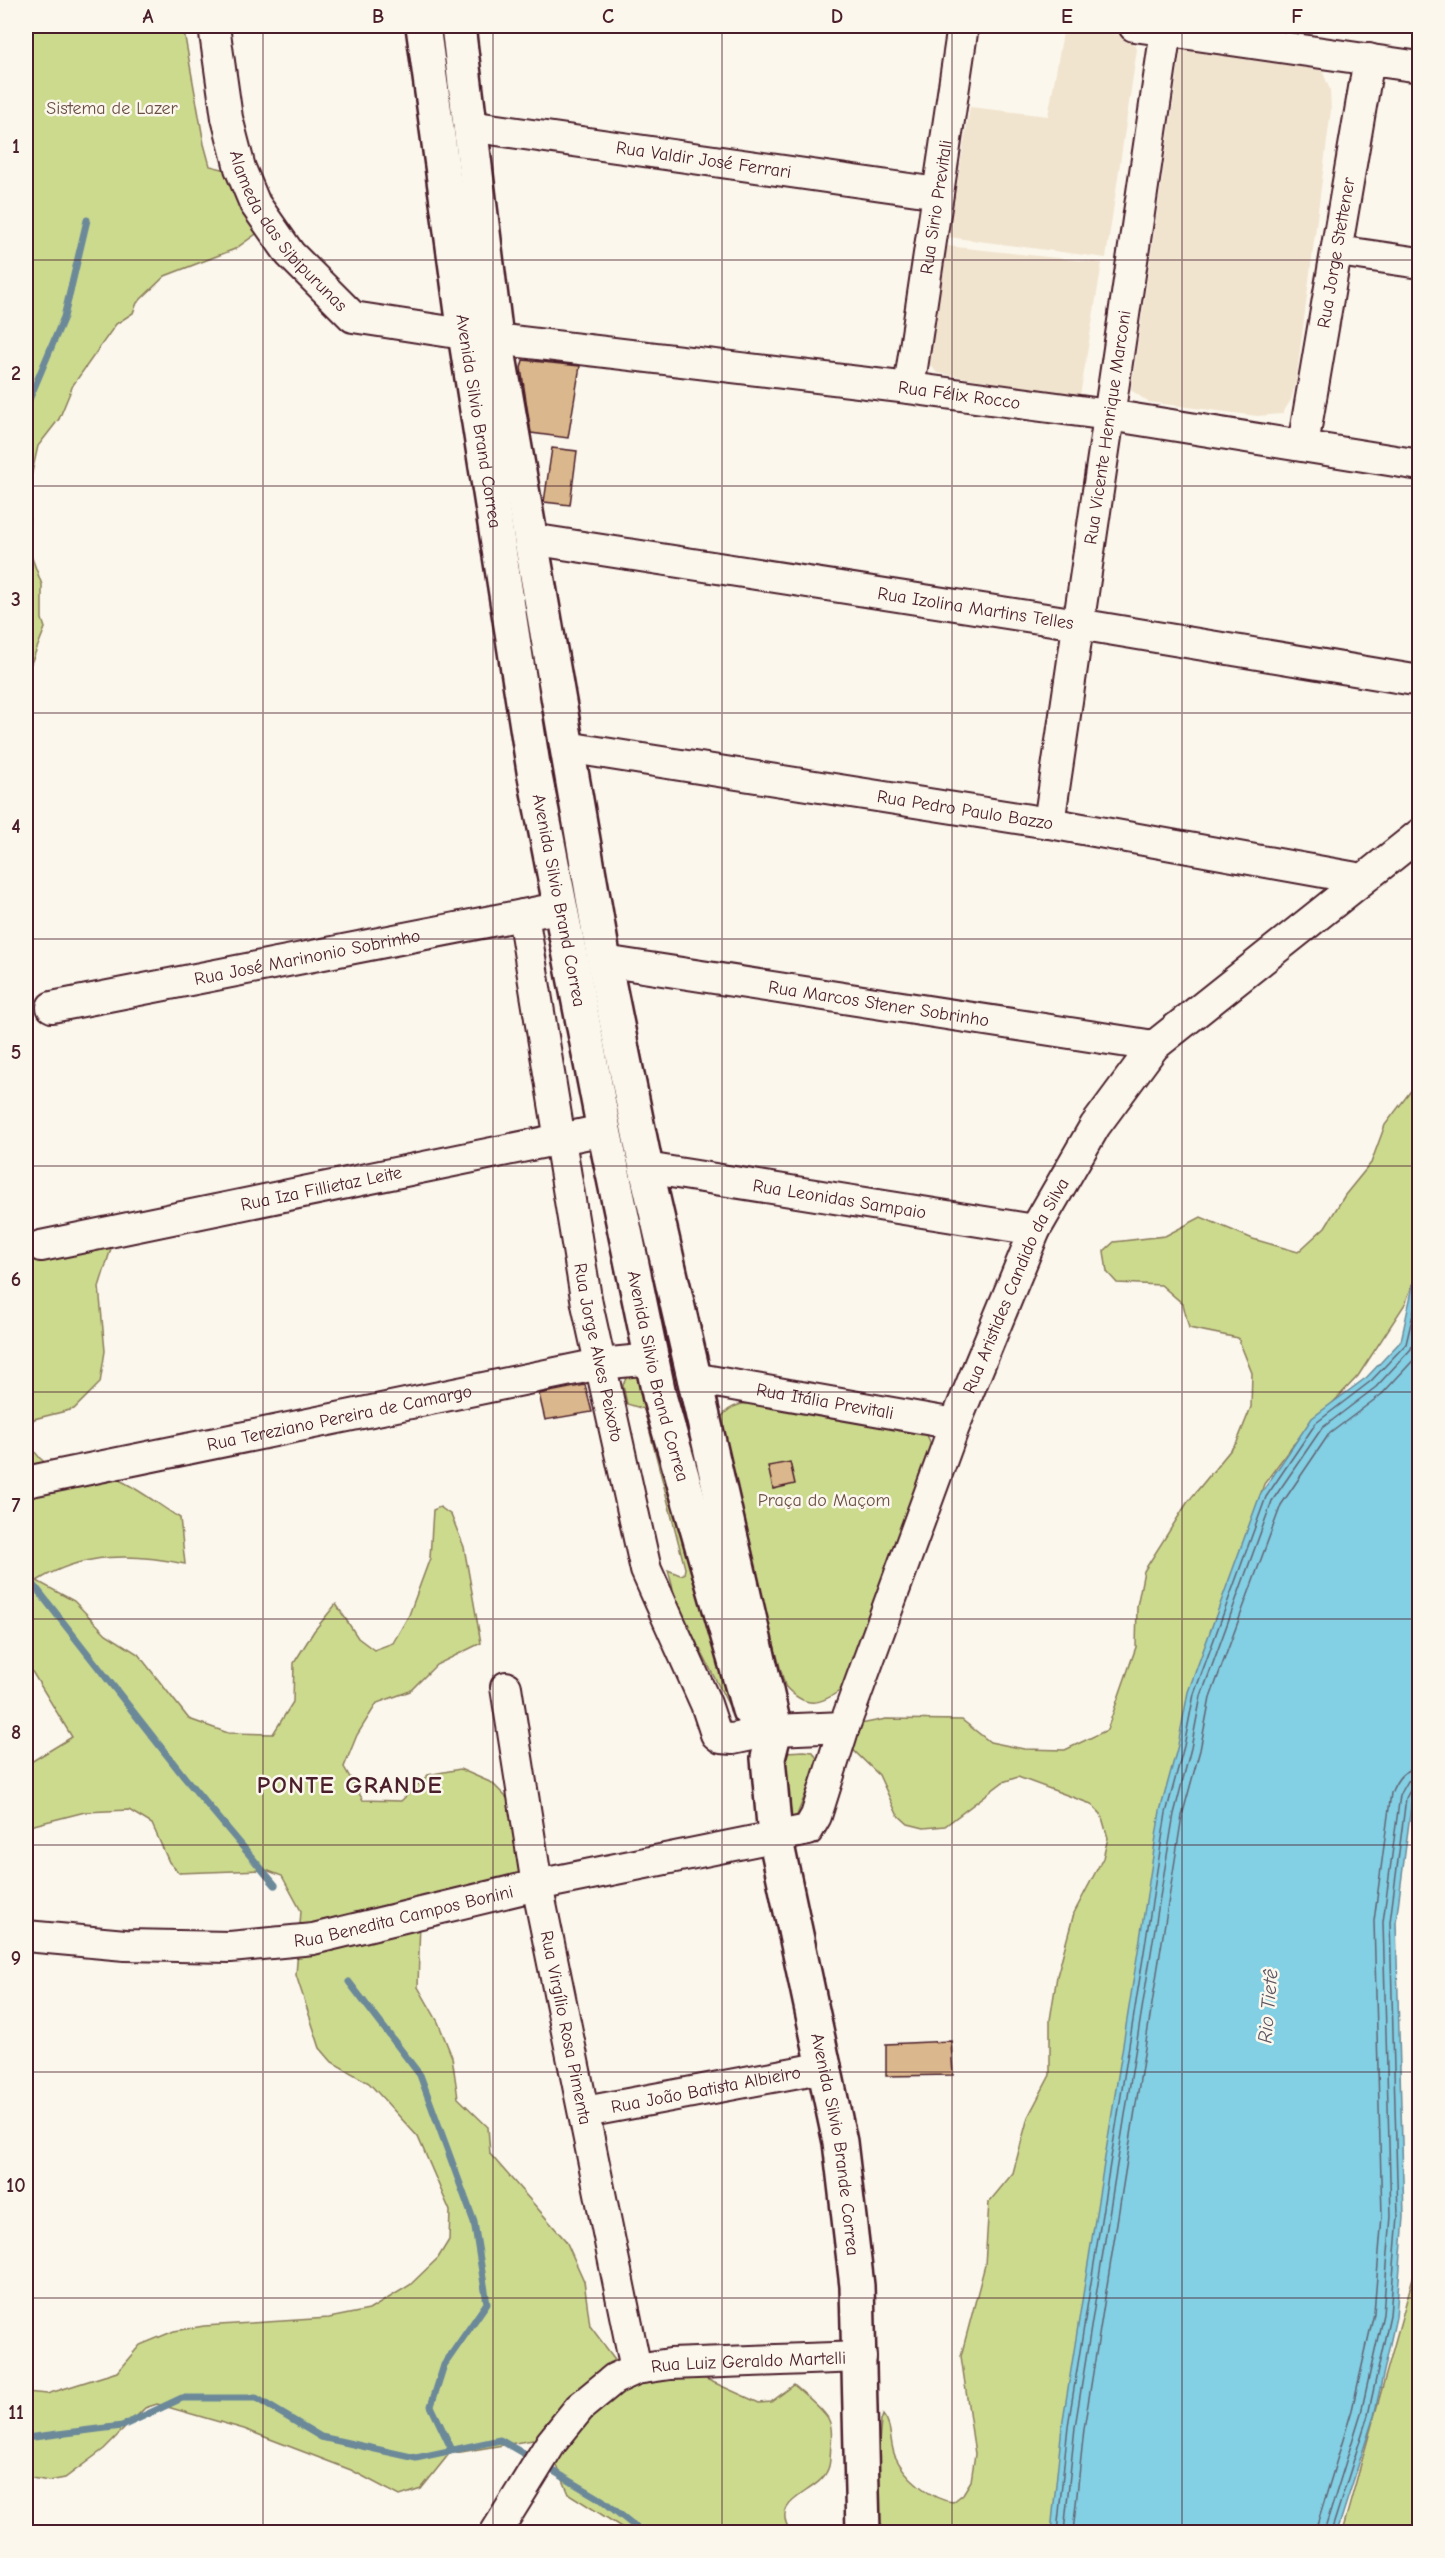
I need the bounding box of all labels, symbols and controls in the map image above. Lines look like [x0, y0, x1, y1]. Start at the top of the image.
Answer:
text: A [142, 5, 154, 28]
text: B [372, 5, 384, 28]
text: C [602, 5, 614, 28]
text: D [831, 5, 843, 28]
text: E [1061, 5, 1073, 28]
text: F [1291, 5, 1303, 28]
park label: Sistema de Lazer [46, 98, 179, 119]
text: 1 [12, 135, 20, 158]
street label: Rua Valdir José Ferrari [615, 137, 793, 182]
street label: Rua Sirio Previtali [916, 138, 956, 276]
street label: Alameda das Sibipurunas [225, 148, 352, 316]
street label: Rua Jorge Stettener [1313, 175, 1359, 330]
street label: Rua Vicente Henrique Marconi [1080, 309, 1135, 546]
street label: Avenida Silvio Brand Correa [452, 313, 506, 530]
text: 2 [11, 362, 21, 385]
street label: Rua Félix Rocco [897, 376, 1022, 413]
street label: Rua Izolina Martins Telles [876, 582, 1075, 634]
text: 3 [11, 588, 21, 611]
street label: Rua Pedro Paulo Bazzo [875, 786, 1055, 834]
street label: Avenida Silvio Brand Correa [528, 792, 590, 1009]
text: 4 [11, 815, 21, 838]
street label: Rua José Marinonio Sobrinho [192, 925, 422, 989]
street label: Rua Marcos Stener Sobrinho [767, 976, 991, 1031]
text: 5 [11, 1041, 21, 1064]
street label: Rua Iza Fillietaz Leite [239, 1161, 403, 1215]
street label: Rua Aristides Candido da Silva [958, 1174, 1073, 1397]
street label: Rua Leonidas Sampaio [751, 1175, 928, 1223]
street label: Rua Jorge Alves Peixoto [570, 1261, 628, 1444]
text: 6 [11, 1268, 21, 1291]
street label: Avenida Silvio Brand Correa [623, 1269, 694, 1484]
street label: Rua Itália Previtali [755, 1379, 895, 1424]
street label: Rua Tereziano Pereira de Camargo [205, 1380, 474, 1455]
park label: Praça do Maçom [758, 1490, 890, 1511]
text: 7 [12, 1494, 21, 1517]
text: 8 [11, 1721, 21, 1744]
district label: PONTE GRANDE [257, 1771, 443, 1799]
street label: Rua Benedita Campos Bonini [293, 1881, 515, 1951]
street label: Rua Virgílio Rosa Pimenta [536, 1929, 596, 2127]
text: 9 [11, 1947, 21, 1970]
water label: Rio Tietê [1253, 1968, 1283, 2044]
street label: Avenida Silvio Brande Correa [807, 2031, 864, 2257]
street label: Rua João Batista Albieiro [609, 2061, 803, 2117]
text: 10 [6, 2174, 26, 2197]
street label: Rua Luiz Geraldo Martelli [650, 2347, 847, 2377]
text: 11 [8, 2401, 24, 2424]

